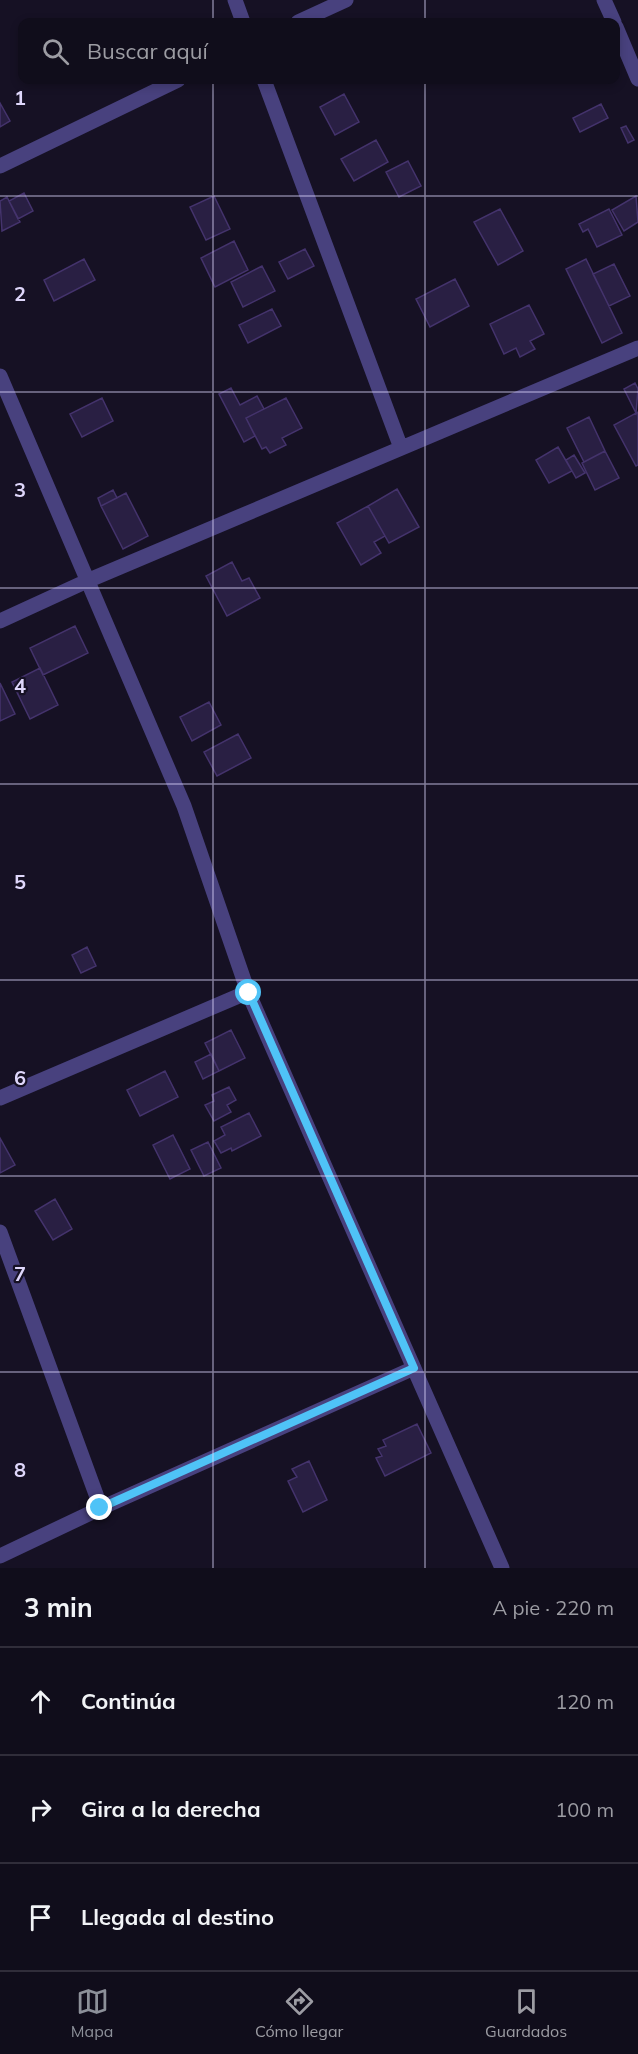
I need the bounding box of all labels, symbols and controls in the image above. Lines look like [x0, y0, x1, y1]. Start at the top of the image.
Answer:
search box [18, 18, 620, 84]
icon: search [39, 35, 72, 68]
text: Buscar aquí [87, 37, 208, 65]
text: 1 [14, 85, 26, 110]
text: 2 [14, 281, 26, 306]
text: 3 [14, 477, 26, 502]
text: 4 [14, 673, 26, 698]
text: 5 [14, 869, 26, 894]
route start [235, 979, 261, 1005]
text: 6 [14, 1065, 26, 1090]
text: 7 [14, 1261, 26, 1286]
text: 8 [14, 1457, 26, 1482]
route end [86, 1494, 112, 1520]
text: 3 min [24, 1591, 93, 1624]
text: A pie · 220 m [493, 1595, 614, 1620]
icon: ahead [24, 1685, 57, 1718]
text: Continúa [81, 1687, 176, 1715]
text: 120 m [555, 1689, 614, 1714]
icon: right [24, 1793, 57, 1826]
text: Gira a la derecha [81, 1795, 261, 1823]
text: 100 m [555, 1797, 614, 1822]
icon: arrive [24, 1901, 57, 1934]
text: Llegada al destino [81, 1903, 274, 1931]
tab: Mapa [71, 1985, 113, 2041]
tab: Cómo llegar [255, 1985, 343, 2041]
tab: Guardados [485, 1985, 567, 2041]

